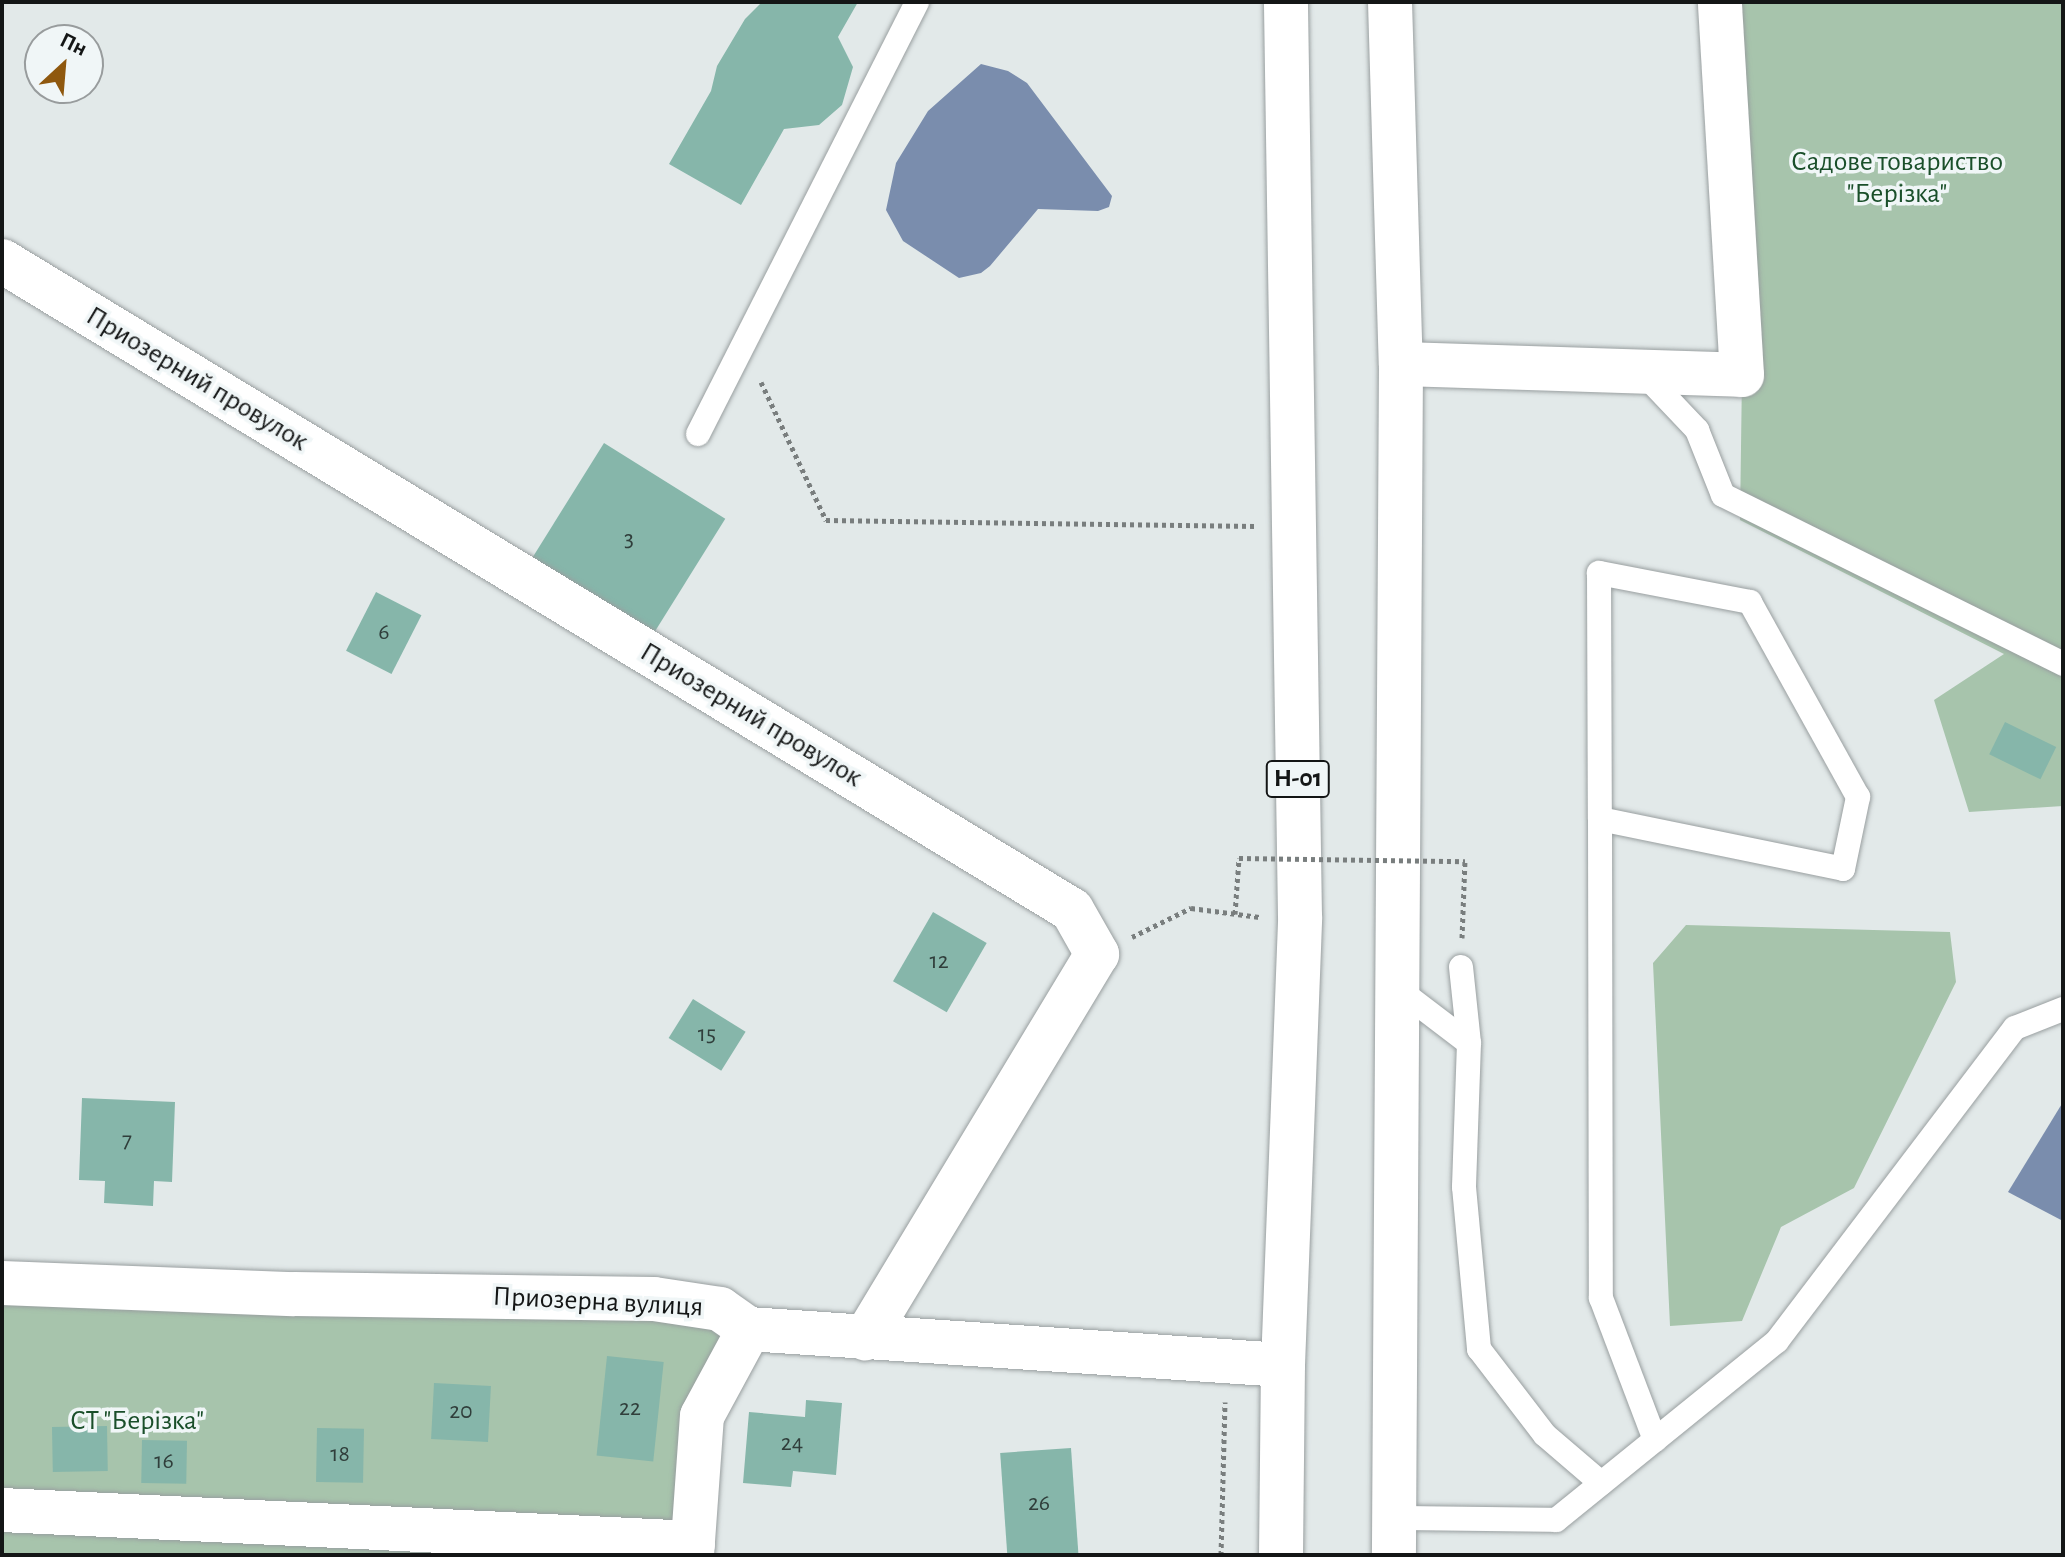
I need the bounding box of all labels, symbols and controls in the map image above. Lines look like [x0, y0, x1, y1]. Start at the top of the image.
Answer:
north arrow [24, 24, 104, 104]
text: Пн [57, 28, 91, 60]
park label: Садове товариство "Берізка" [1791, 145, 2003, 211]
street label: Приозерний провулок [80, 299, 314, 459]
house number: 3 [624, 526, 634, 554]
house number: 6 [378, 619, 390, 647]
street label: Приозерний провулок [634, 635, 868, 795]
road number: Н-01 [1264, 757, 1332, 801]
house number: 12 [929, 948, 949, 976]
house number: 15 [698, 1021, 716, 1049]
house number: 7 [122, 1127, 132, 1155]
street label: Приозерна вулиця [492, 1280, 704, 1324]
house number: 22 [619, 1395, 641, 1423]
house number: 20 [449, 1398, 473, 1426]
park label: СТ "Берізка" [70, 1404, 204, 1438]
house number: 24 [781, 1430, 803, 1458]
house number: 18 [330, 1441, 350, 1469]
house number: 16 [154, 1448, 174, 1476]
house number: 26 [1028, 1490, 1050, 1518]

